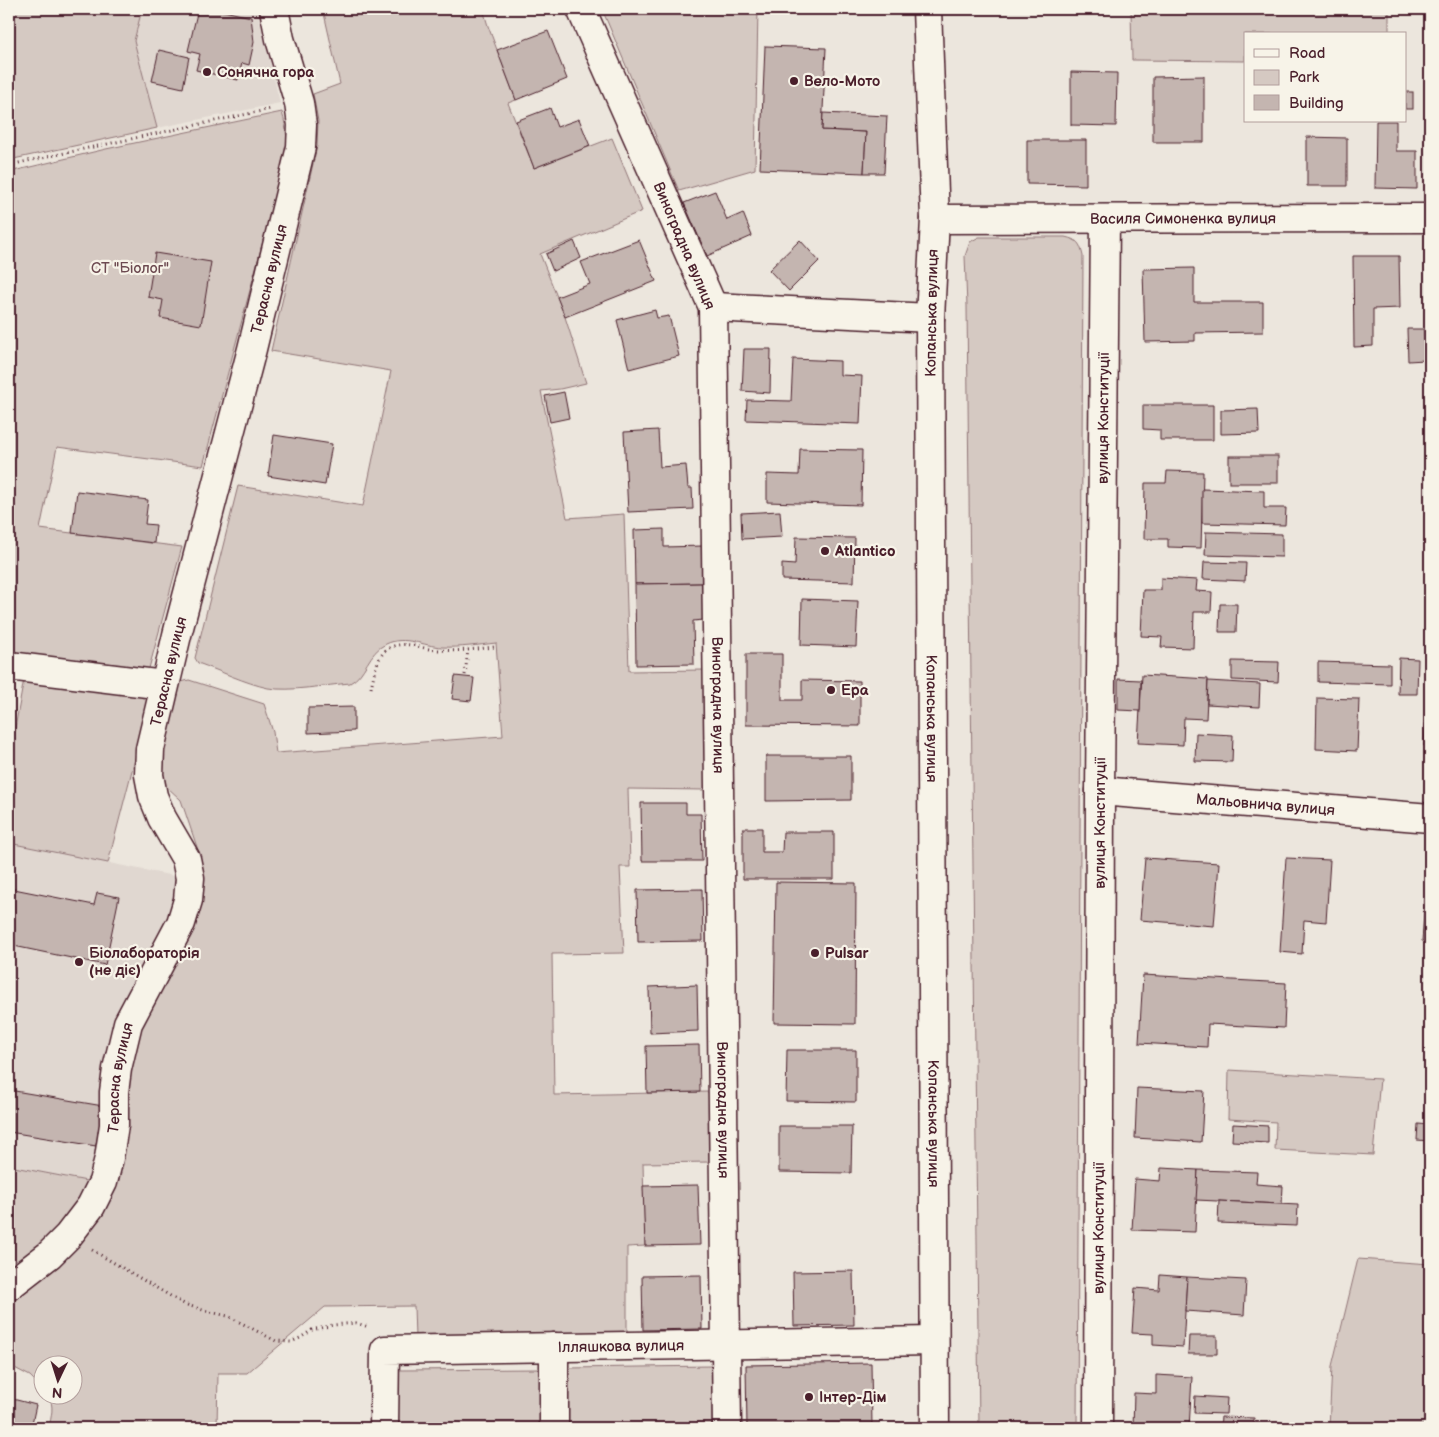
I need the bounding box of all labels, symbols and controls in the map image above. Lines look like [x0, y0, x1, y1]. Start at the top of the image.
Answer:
legend [1244, 32, 1406, 122]
text: Road [1289, 44, 1325, 63]
place label: Сонячна гора [217, 63, 314, 82]
marker: Сонячна гора [201, 66, 213, 78]
text: Park [1289, 68, 1320, 87]
place label: Вело-Мото [804, 72, 880, 91]
marker: Вело-Мото [788, 75, 800, 87]
text: Building [1289, 94, 1344, 113]
street label: Виноградна вулиця [649, 179, 719, 313]
street label: Василя Симоненка вулиця [1090, 209, 1276, 228]
street label: Терасна вулиця [247, 222, 291, 336]
street label: Копанська вулиця [921, 249, 943, 377]
park label: СТ "Біолог" [91, 259, 169, 278]
street label: вулиця Конституції [1093, 352, 1113, 484]
place label: Atlantico [834, 542, 896, 561]
marker: Atlantico [819, 545, 831, 557]
street label: Терасна вулиця [146, 614, 191, 728]
street label: Виноградна вулиця [708, 636, 728, 774]
street label: Копанська вулиця [922, 655, 942, 783]
place label: Ера [841, 681, 869, 700]
marker: Ера [825, 684, 837, 696]
street label: вулиця Конституції [1090, 757, 1110, 889]
street label: Мальовнича вулиця [1195, 789, 1336, 820]
place label: Біолабораторія (не діє) [89, 944, 200, 980]
place label: Pulsar [825, 944, 870, 963]
marker: Pulsar [809, 947, 821, 959]
marker: Біолабораторія (не діє) [73, 956, 85, 968]
street label: Терасна вулиця [103, 1020, 137, 1135]
street label: Виноградна вулиця [713, 1041, 733, 1179]
street label: Копанська вулиця [924, 1060, 943, 1188]
street label: вулиця Конституції [1089, 1162, 1108, 1294]
street label: Ілляшкова вулиця [558, 1336, 684, 1357]
north arrow [32, 1354, 82, 1404]
text: N [51, 1384, 63, 1401]
place label: Інтер-Дім [819, 1388, 887, 1407]
marker: Інтер-Дім [803, 1391, 815, 1403]

